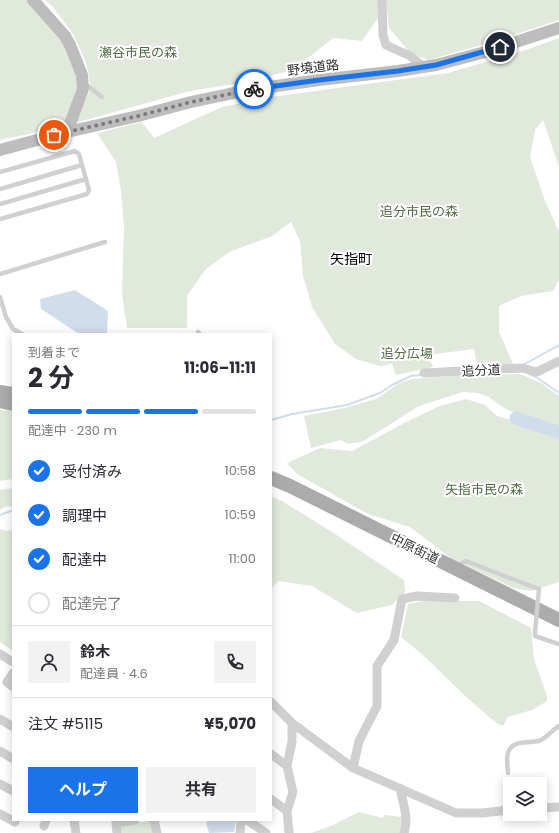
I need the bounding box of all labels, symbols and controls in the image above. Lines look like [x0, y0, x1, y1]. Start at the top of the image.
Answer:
pin [483, 30, 517, 64]
icon: home [489, 36, 511, 58]
park label: 瀬谷市民の森 [99, 43, 177, 62]
street label: 野境道路 [286, 55, 340, 80]
courier [234, 69, 274, 109]
icon: bike [243, 78, 265, 100]
pin [37, 118, 71, 152]
icon: bag [43, 124, 65, 146]
park label: 追分市民の森 [380, 202, 458, 221]
district label: 矢指町 [330, 249, 372, 269]
text: 到着まで [28, 343, 80, 362]
park label: 追分広場 [381, 344, 433, 363]
text: 11:06–11:11 [184, 357, 256, 378]
text: 2 分 [28, 360, 74, 396]
street label: 追分道 [461, 360, 501, 381]
text: 配達中 · 230 m [28, 421, 117, 440]
icon: check [28, 460, 50, 482]
text: 受付済み [62, 461, 122, 482]
text: 10:58 [225, 461, 256, 480]
park label: 矢指市民の森 [445, 480, 523, 499]
icon: check [28, 504, 50, 526]
text: 調理中 [62, 505, 107, 526]
text: 10:59 [225, 505, 256, 524]
street label: 中原街道 [387, 529, 442, 568]
icon: check [28, 548, 50, 570]
text: 配達中 [62, 549, 107, 570]
text: 11:00 [229, 549, 256, 568]
text: 配達完了 [62, 593, 122, 614]
button: person [28, 641, 70, 683]
text: 鈴木 [80, 641, 110, 662]
button: phone [214, 641, 256, 683]
text: 配達員 · 4.6 [80, 664, 148, 683]
text: 注文 #5115 [28, 713, 103, 734]
text: ¥5,070 [204, 713, 256, 734]
button: ヘルプ [28, 767, 138, 813]
button: 共有 [146, 767, 256, 813]
map controls [503, 777, 547, 821]
button: layers [503, 777, 547, 821]

